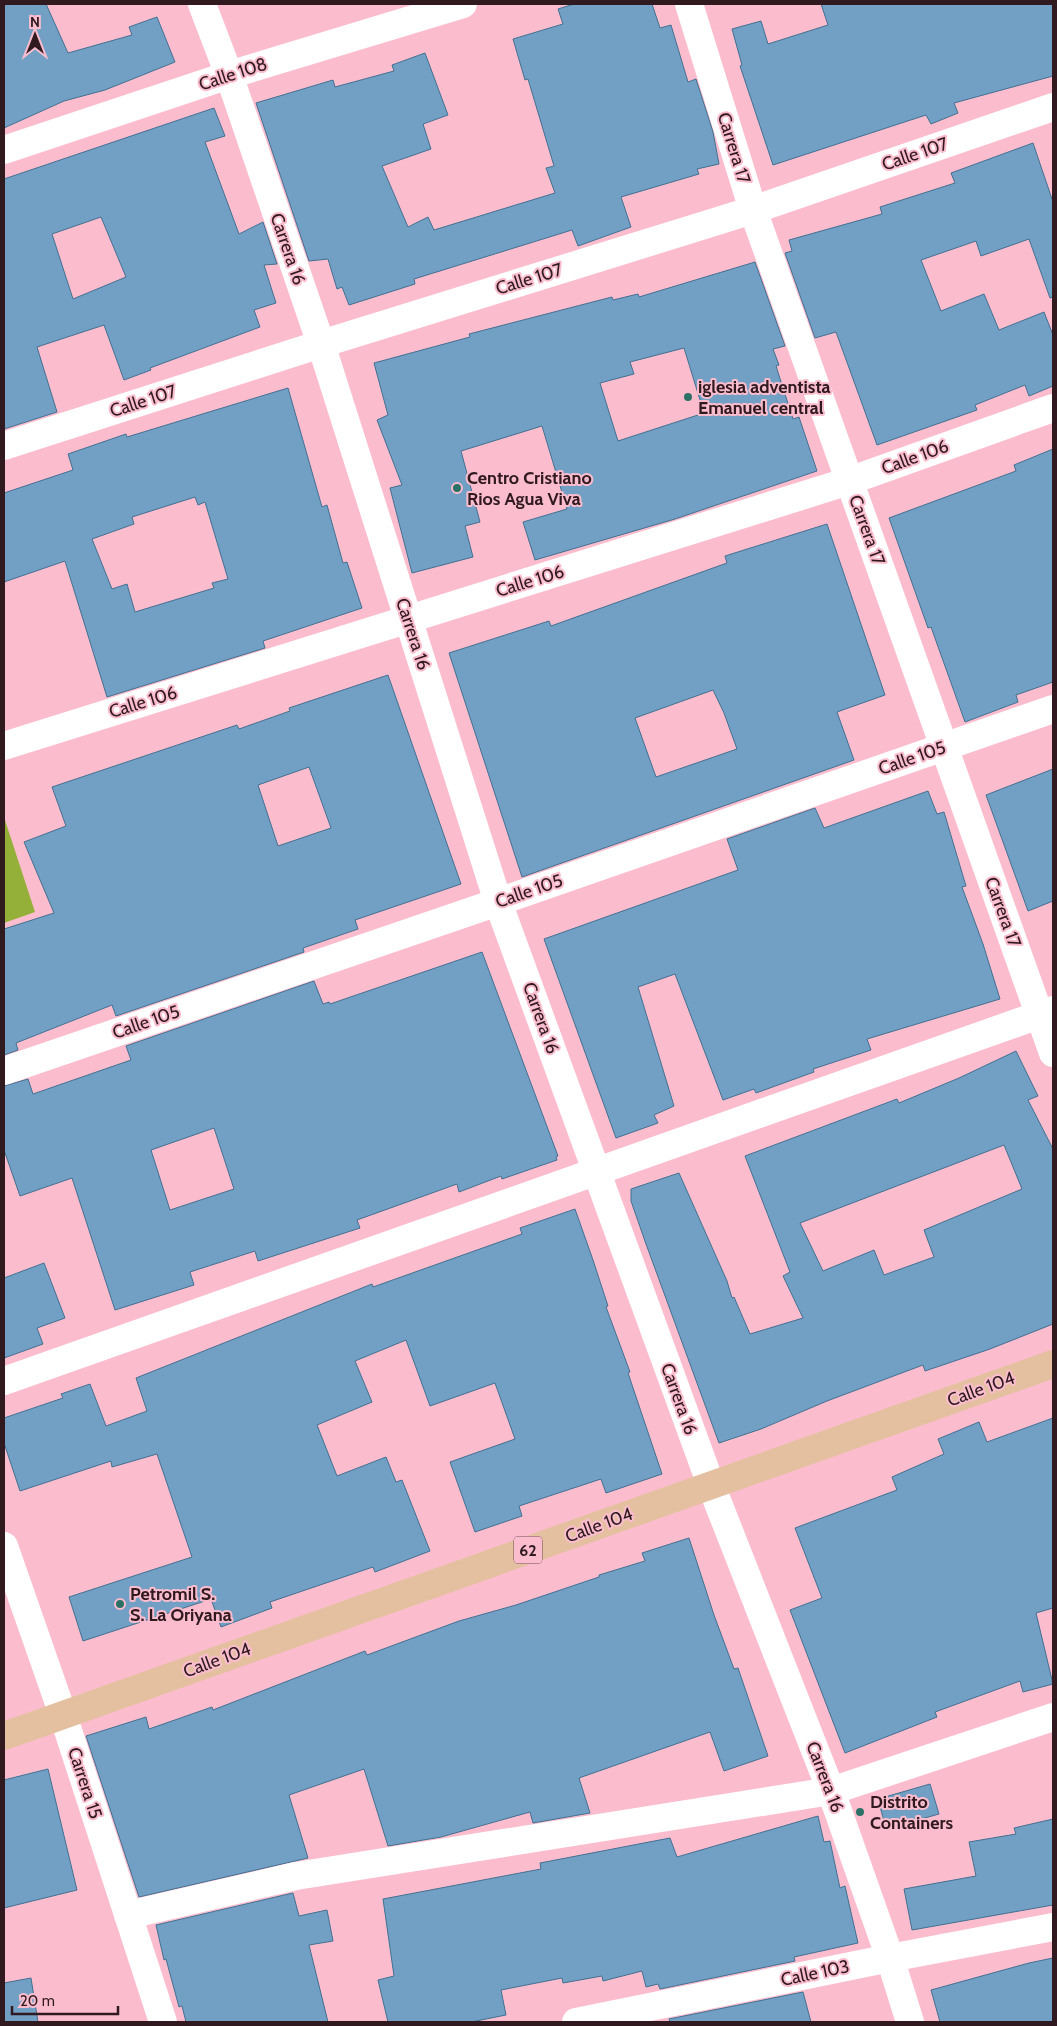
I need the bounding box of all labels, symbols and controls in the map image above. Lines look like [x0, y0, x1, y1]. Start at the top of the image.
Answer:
north arrow [10, 10, 60, 60]
text: N [30, 13, 40, 31]
street label: Calle 108 [196, 53, 270, 95]
street label: Carrera 17 [713, 110, 755, 186]
street label: Calle 107 [879, 132, 951, 176]
street label: Carrera 16 [265, 210, 311, 288]
street label: Calle 107 [493, 258, 565, 300]
place label: iglesia adventista Emanuel central [698, 376, 831, 419]
street label: Calle 107 [107, 380, 179, 422]
marker: iglesia adventista Emanuel central [682, 391, 694, 403]
street label: Calle 106 [878, 435, 952, 479]
place label: Centro Cristiano Rios Agua Viva [467, 467, 592, 510]
marker: Centro Cristiano Rios Agua Viva [451, 482, 463, 494]
street label: Carrera 17 [844, 492, 890, 568]
street label: Calle 106 [493, 560, 567, 602]
street label: Carrera 16 [391, 595, 435, 673]
street label: Calle 106 [106, 681, 180, 723]
street label: Calle 105 [876, 736, 948, 780]
street label: Calle 105 [493, 869, 565, 913]
street label: Carrera 17 [980, 874, 1026, 950]
street label: Carrera 16 [518, 979, 564, 1057]
street label: Calle 105 [110, 1000, 182, 1044]
street label: Carrera 16 [656, 1360, 702, 1438]
street label: Calle 104 [944, 1367, 1018, 1411]
street label: Calle 104 [562, 1503, 636, 1547]
road number: 62 [514, 1536, 542, 1564]
place label: Petromil S. S. La Oriyana [130, 1583, 232, 1626]
marker: Petromil S. S. La Oriyana [114, 1598, 126, 1610]
street label: Calle 104 [180, 1638, 254, 1682]
street label: Carrera 16 [801, 1738, 849, 1816]
street label: Carrera 15 [63, 1744, 107, 1822]
place label: Distrito Containers [870, 1791, 953, 1834]
marker: Distrito Containers [854, 1806, 866, 1818]
street label: Calle 103 [779, 1955, 851, 1991]
scale bar [12, 1984, 119, 2016]
text: 20 m [20, 1992, 55, 2010]

